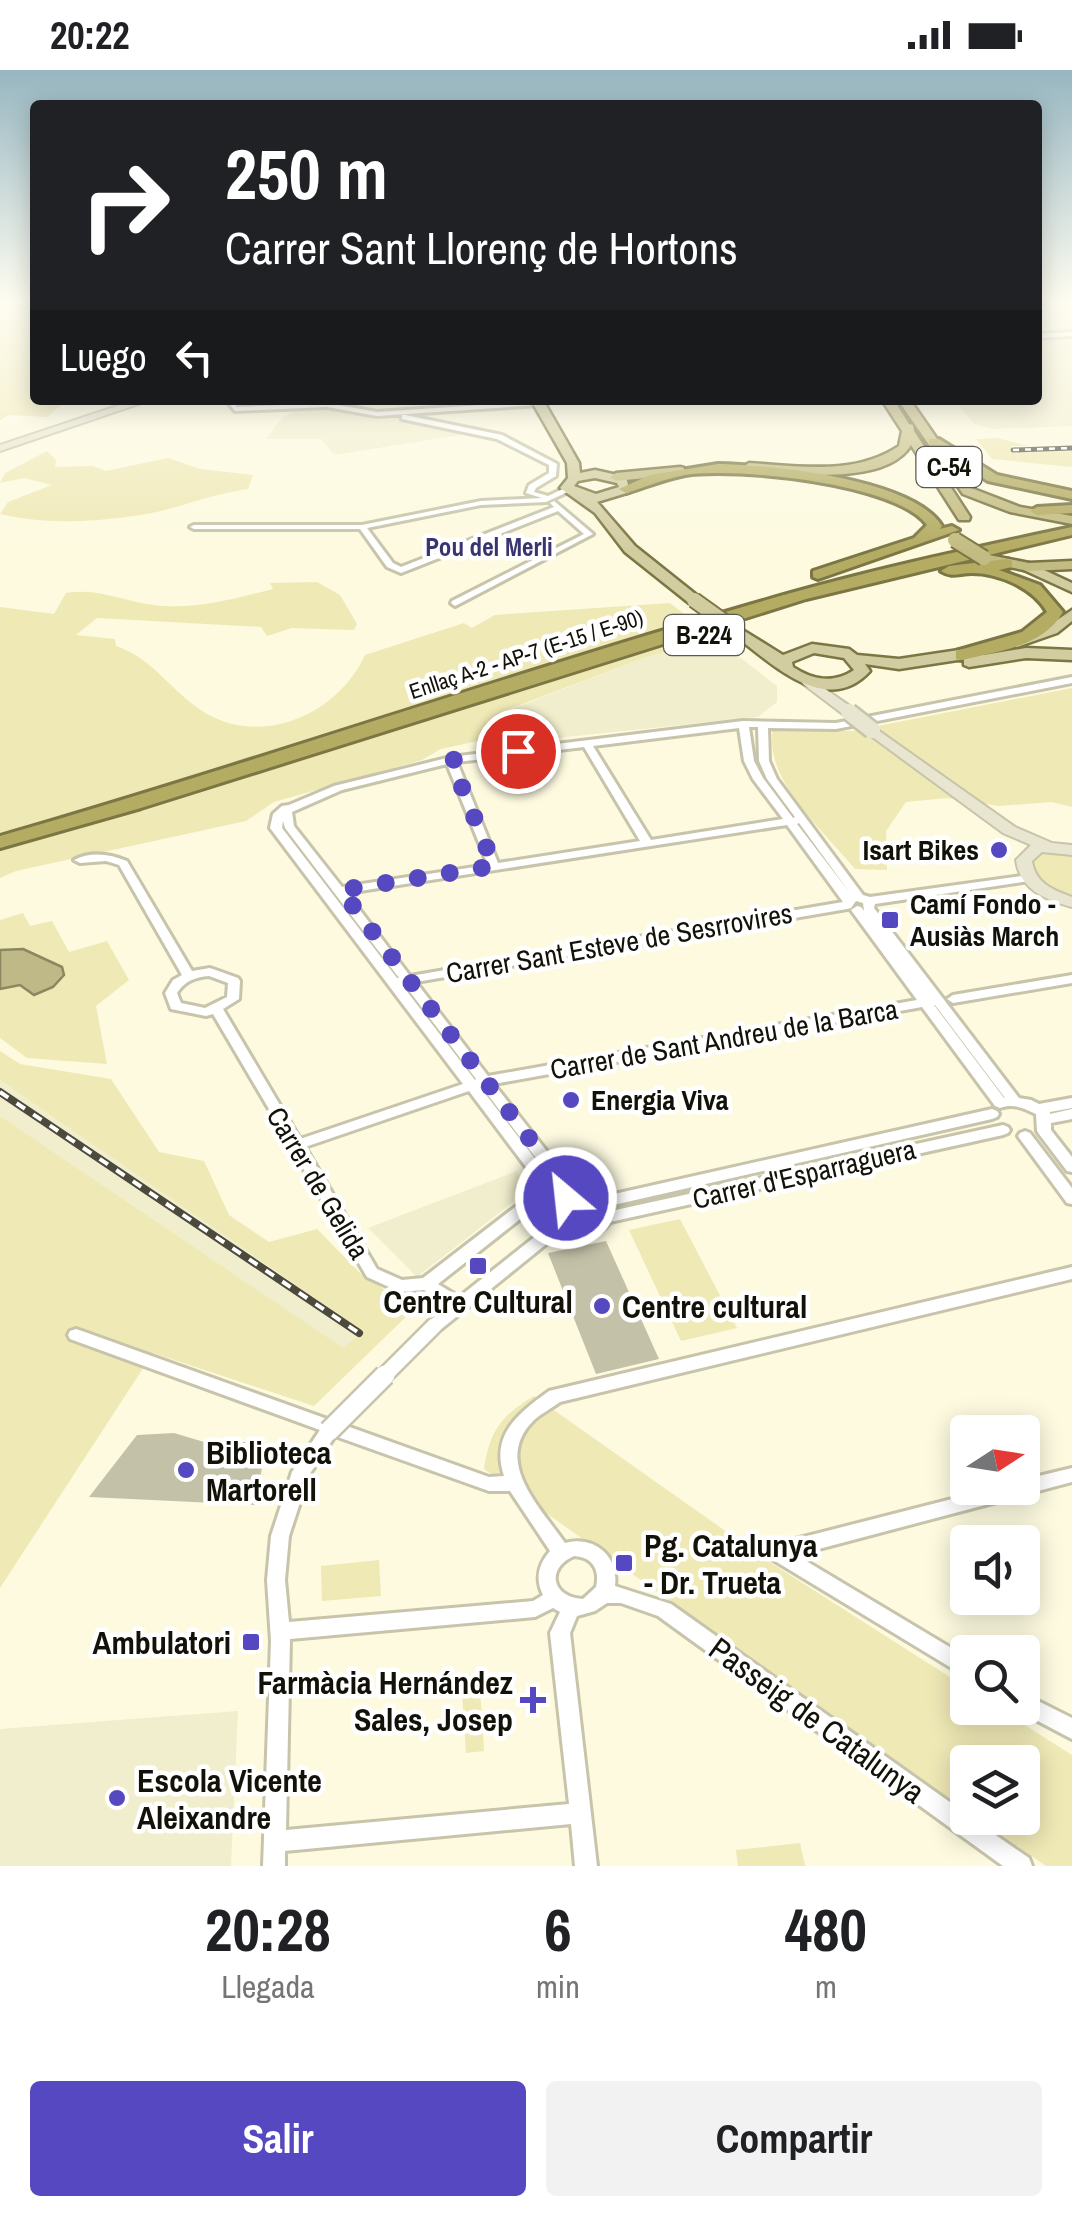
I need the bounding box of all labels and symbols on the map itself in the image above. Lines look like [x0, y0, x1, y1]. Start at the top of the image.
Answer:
road number: C-54 [916, 447, 982, 487]
district label: Pou del Merli [425, 530, 553, 564]
street label: Enllaç A-2 - AP-7 (E-15 / E-90) [405, 602, 647, 706]
road number: B-224 [664, 615, 744, 655]
pin [476, 709, 561, 794]
place label: Isart Bikes [863, 831, 979, 869]
marker: Isart Bikes [988, 839, 1010, 861]
place label: Camí Fondo - Ausiàs March [910, 885, 1059, 955]
street label: Carrer Sant Esteve de Sesrrovires [443, 894, 795, 992]
marker: Camí Fondo - Ausiàs March [879, 909, 901, 931]
street label: Carrer de Sant Andreu de la Barca [547, 990, 901, 1088]
place label: Energia Viva [591, 1081, 729, 1119]
marker: Energia Viva [560, 1089, 582, 1111]
street label: Carrer de Gelida [258, 1100, 378, 1266]
street label: Carrer d'Esparraguera [689, 1130, 919, 1218]
position arrow [514, 1146, 618, 1250]
marker: Centre Cultural [467, 1255, 489, 1277]
place label: Centre Cultural [383, 1280, 573, 1323]
place label: Centre cultural [622, 1285, 807, 1328]
marker: Centre cultural [591, 1295, 613, 1317]
north arrow [950, 1415, 1040, 1505]
place label: Biblioteca Martorell [206, 1431, 332, 1511]
marker: Biblioteca Martorell [175, 1459, 197, 1481]
place label: Pg. Catalunya - Dr. Trueta [644, 1524, 818, 1604]
marker: Pg. Catalunya - Dr. Trueta [613, 1552, 635, 1574]
place label: Ambulatori [93, 1621, 231, 1664]
street label: Passeig de Catalunya [701, 1627, 934, 1813]
marker: Ambulatori [240, 1631, 262, 1653]
place label: Farmàcia Hernández Sales, Josep [258, 1661, 513, 1741]
marker: Farmàcia Hernández Sales, Josep [522, 1689, 544, 1711]
place label: Escola Vicente Aleixandre [137, 1759, 322, 1839]
marker: Escola Vicente Aleixandre [106, 1787, 128, 1809]

